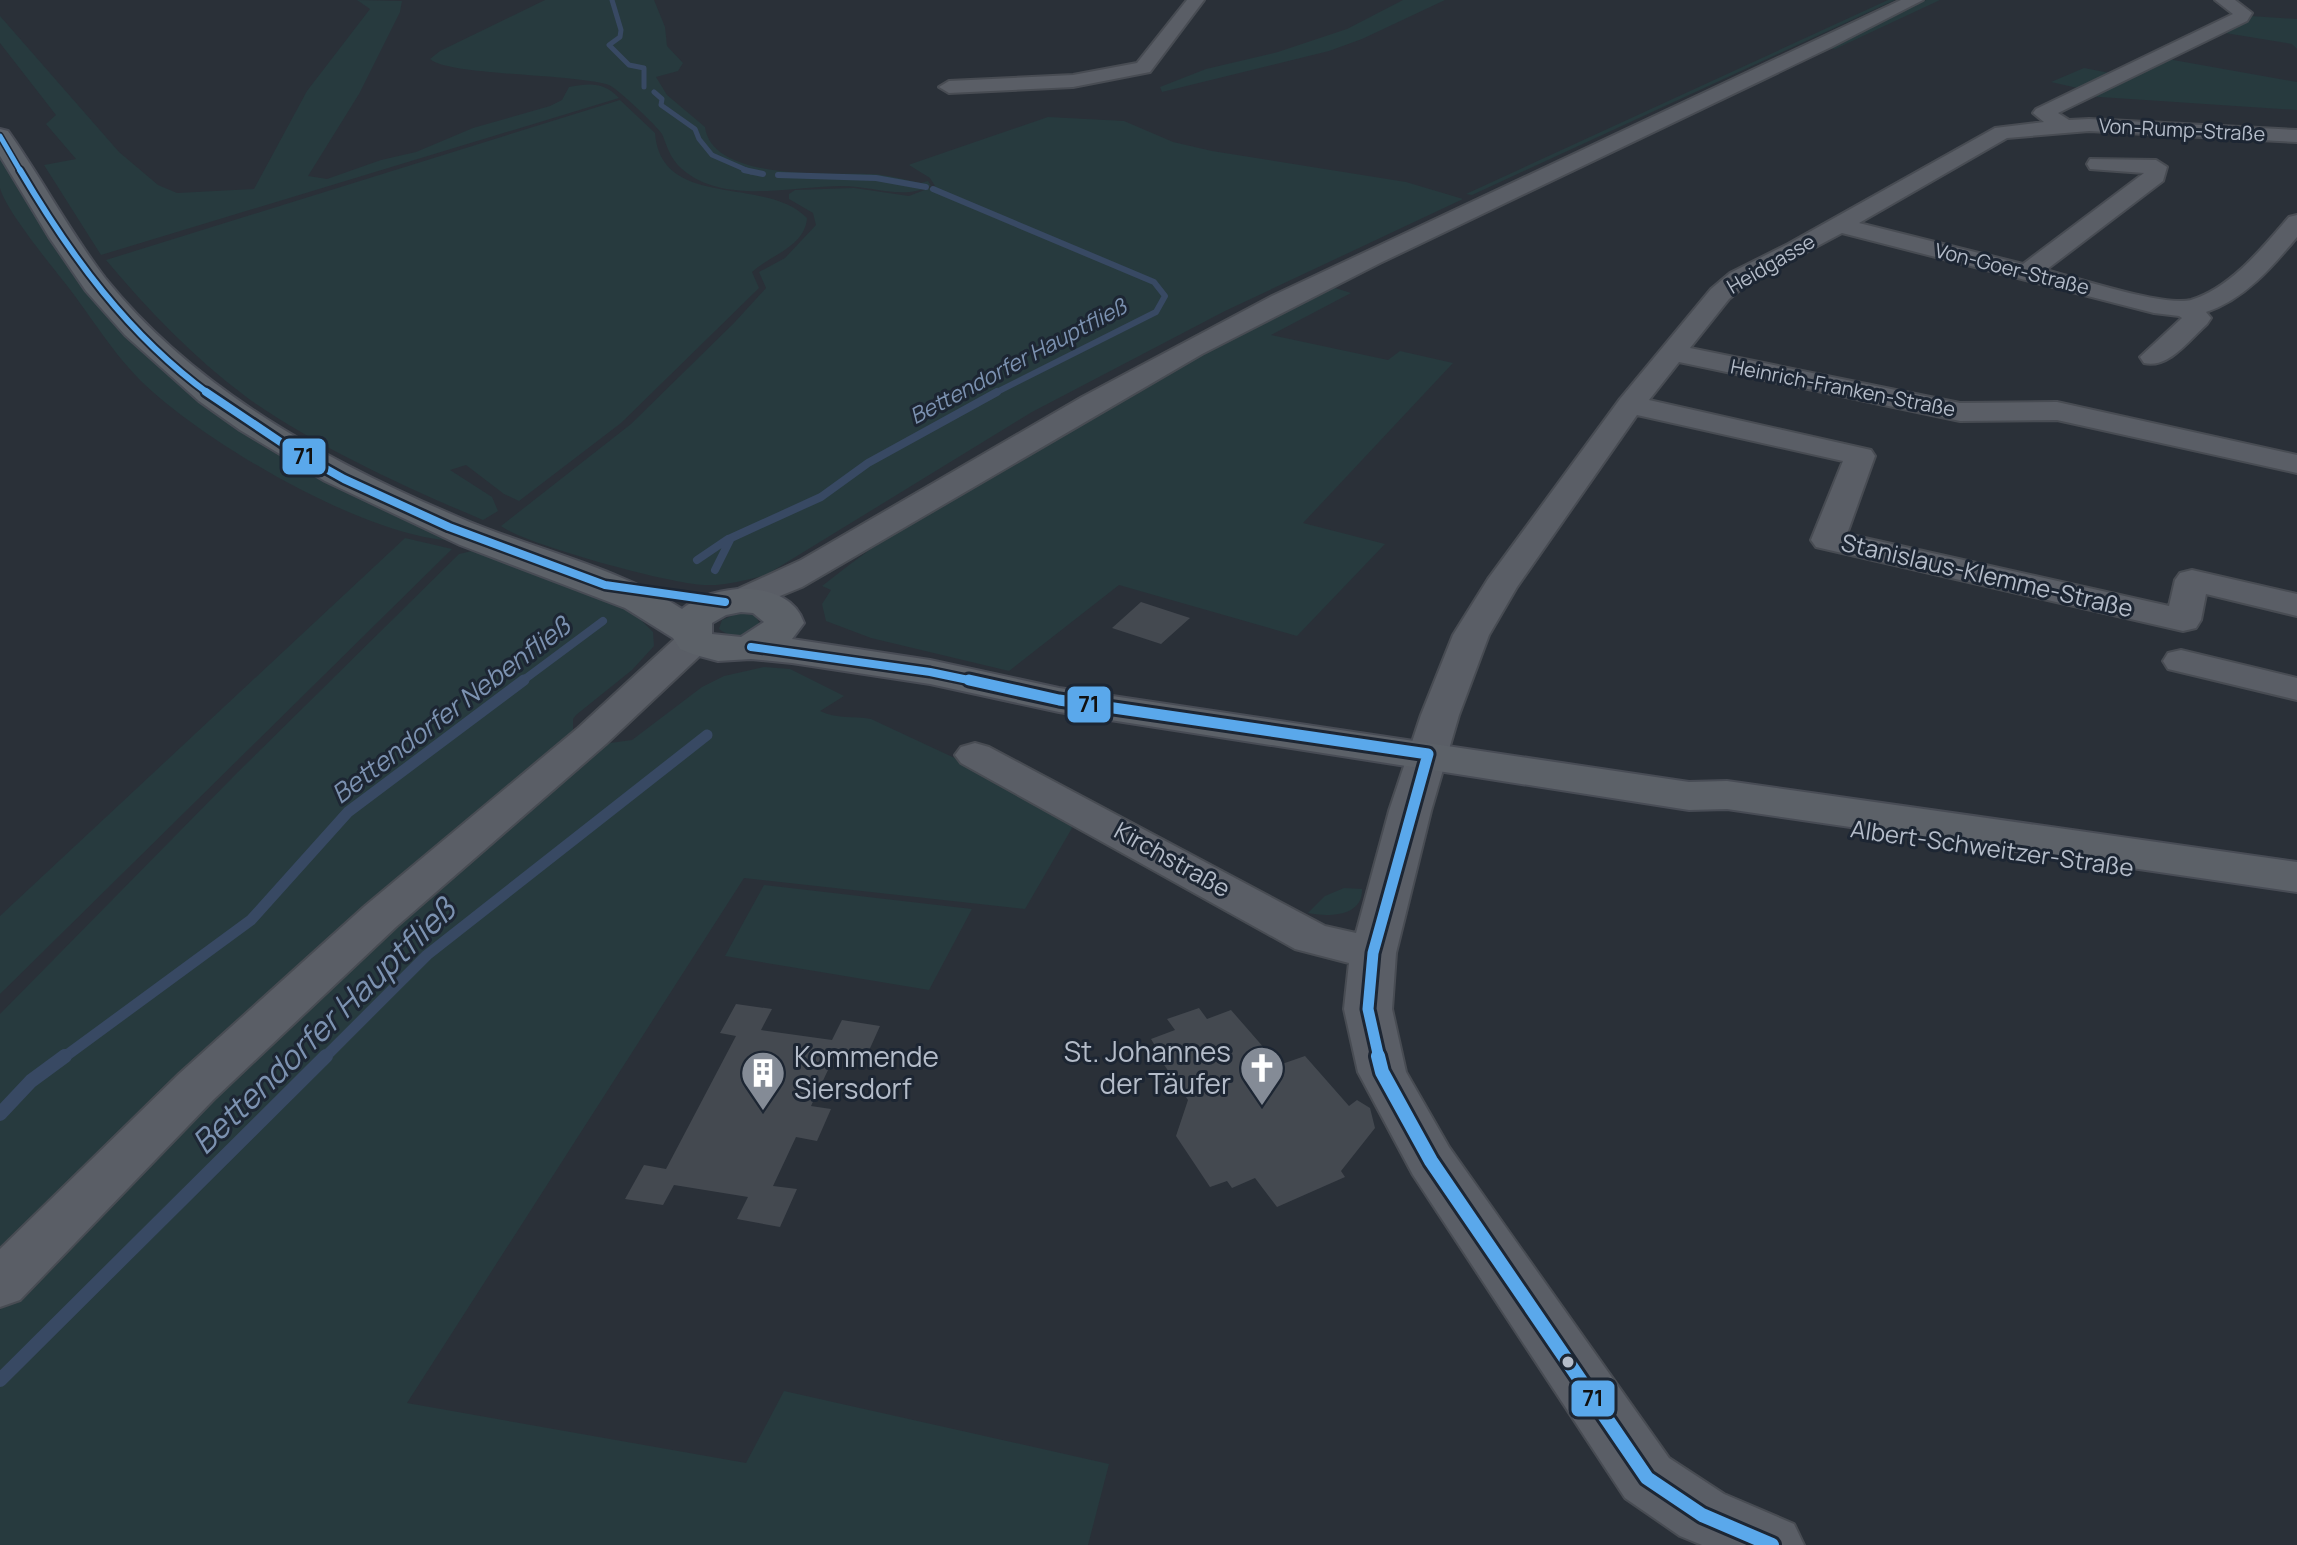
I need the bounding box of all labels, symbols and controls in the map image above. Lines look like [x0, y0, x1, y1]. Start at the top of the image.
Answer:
street label: Von-Rump-Straße [2098, 112, 2266, 147]
street label: Heidgasse [1722, 227, 1820, 300]
street label: Von-Goer-Straße [1932, 236, 2092, 301]
water label: Bettendorfer Hauptfließ [904, 291, 1133, 431]
street label: Heinrich-Franken-Straße [1728, 352, 1958, 423]
line badge: 71 [281, 437, 327, 476]
text: 71 [293, 441, 315, 471]
street label: Stanislaus-Klemme-Straße [1838, 525, 2137, 624]
water label: Bettendorfer Nebenfließ [323, 606, 579, 811]
line badge: 71 [1066, 685, 1112, 724]
text: 71 [1078, 689, 1100, 719]
street label: Albert-Schweitzer-Straße [1848, 811, 2136, 884]
street label: Kirchstraße [1109, 813, 1237, 904]
water label: Bettendorfer Hauptfließ [182, 886, 466, 1163]
place label: St. Johannes der Täufer [1064, 1032, 1231, 1102]
place label: Kommende Siersdorf [794, 1037, 939, 1107]
church icon: St. Johannes der Täufer [1238, 1044, 1286, 1107]
building icon: Kommende Siersdorf [739, 1049, 787, 1112]
unlabelled marker [1560, 1354, 1576, 1370]
line badge: 71 [1570, 1379, 1616, 1418]
text: 71 [1582, 1383, 1604, 1413]

